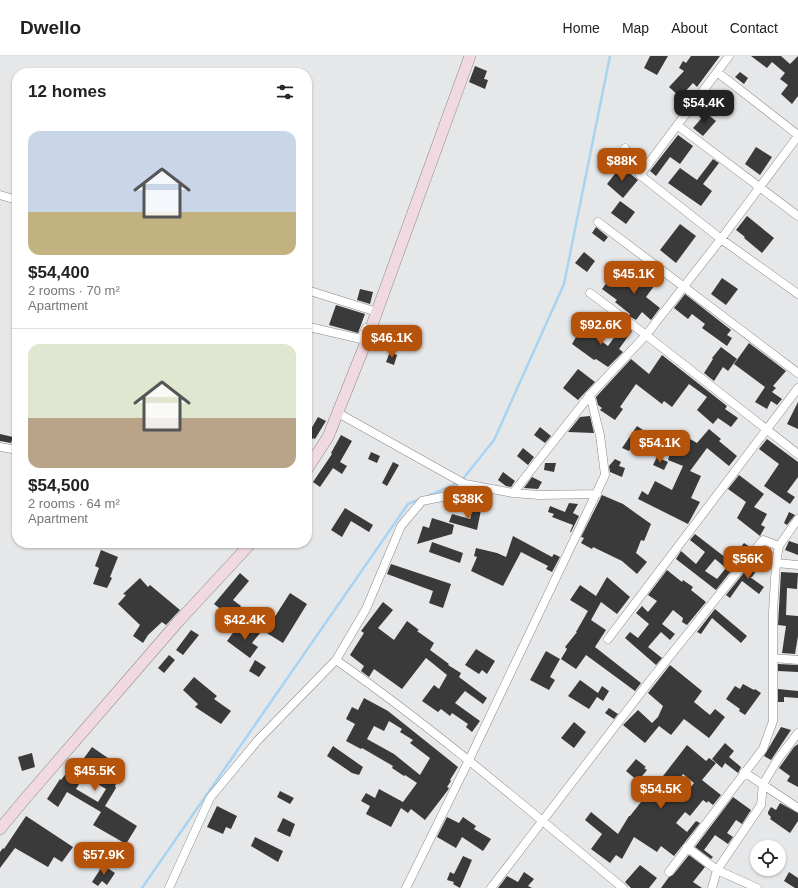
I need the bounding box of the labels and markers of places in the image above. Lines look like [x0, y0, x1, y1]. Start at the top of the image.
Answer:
pin: $54.4K [671, 90, 737, 124]
pin: $88K [598, 148, 646, 182]
pin: $45.1K [601, 261, 667, 295]
pin: $92.6K [568, 312, 634, 346]
pin: $46.1K [359, 325, 425, 359]
pin: $54.1K [627, 430, 693, 464]
pin: $38K [444, 486, 492, 520]
pin: $56K [724, 546, 772, 580]
pin: $42.4K [212, 607, 278, 641]
pin: $45.5K [62, 758, 128, 792]
pin: $54.5K [628, 776, 694, 810]
pin: $57.9K [71, 842, 137, 876]

